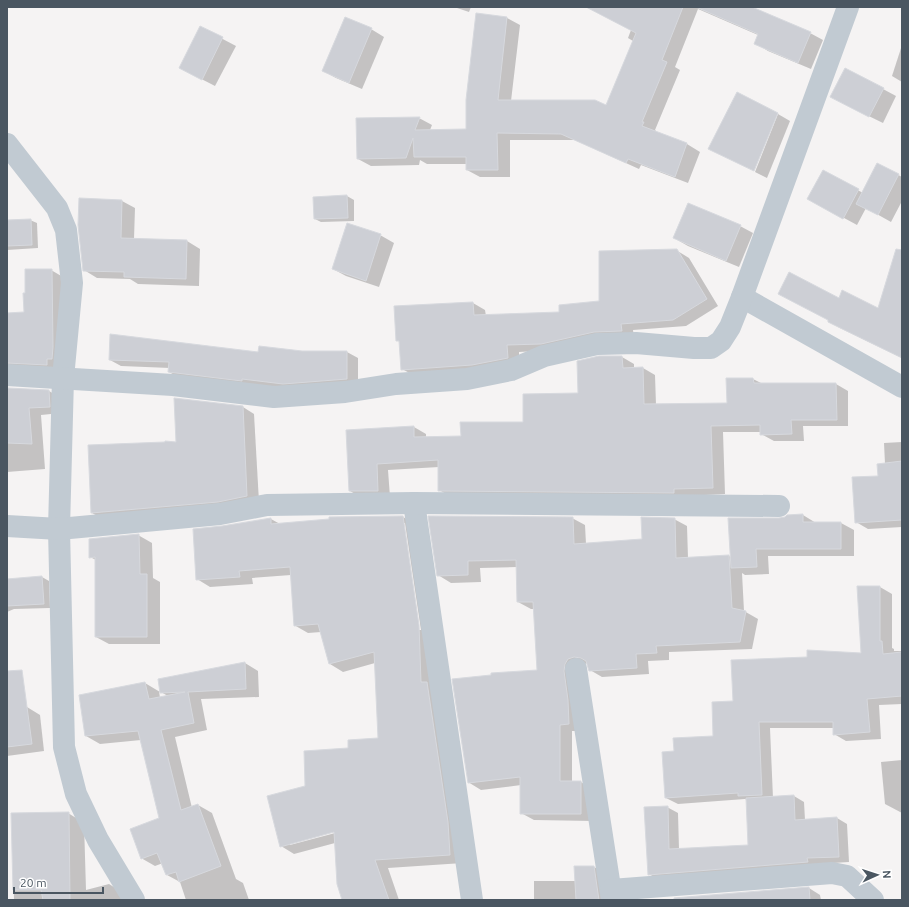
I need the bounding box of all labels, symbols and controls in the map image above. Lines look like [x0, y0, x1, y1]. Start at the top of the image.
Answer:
north arrow [857, 855, 897, 895]
scale bar [14, 869, 103, 895]
text: N [881, 870, 893, 879]
text: 20 m [20, 876, 47, 889]

